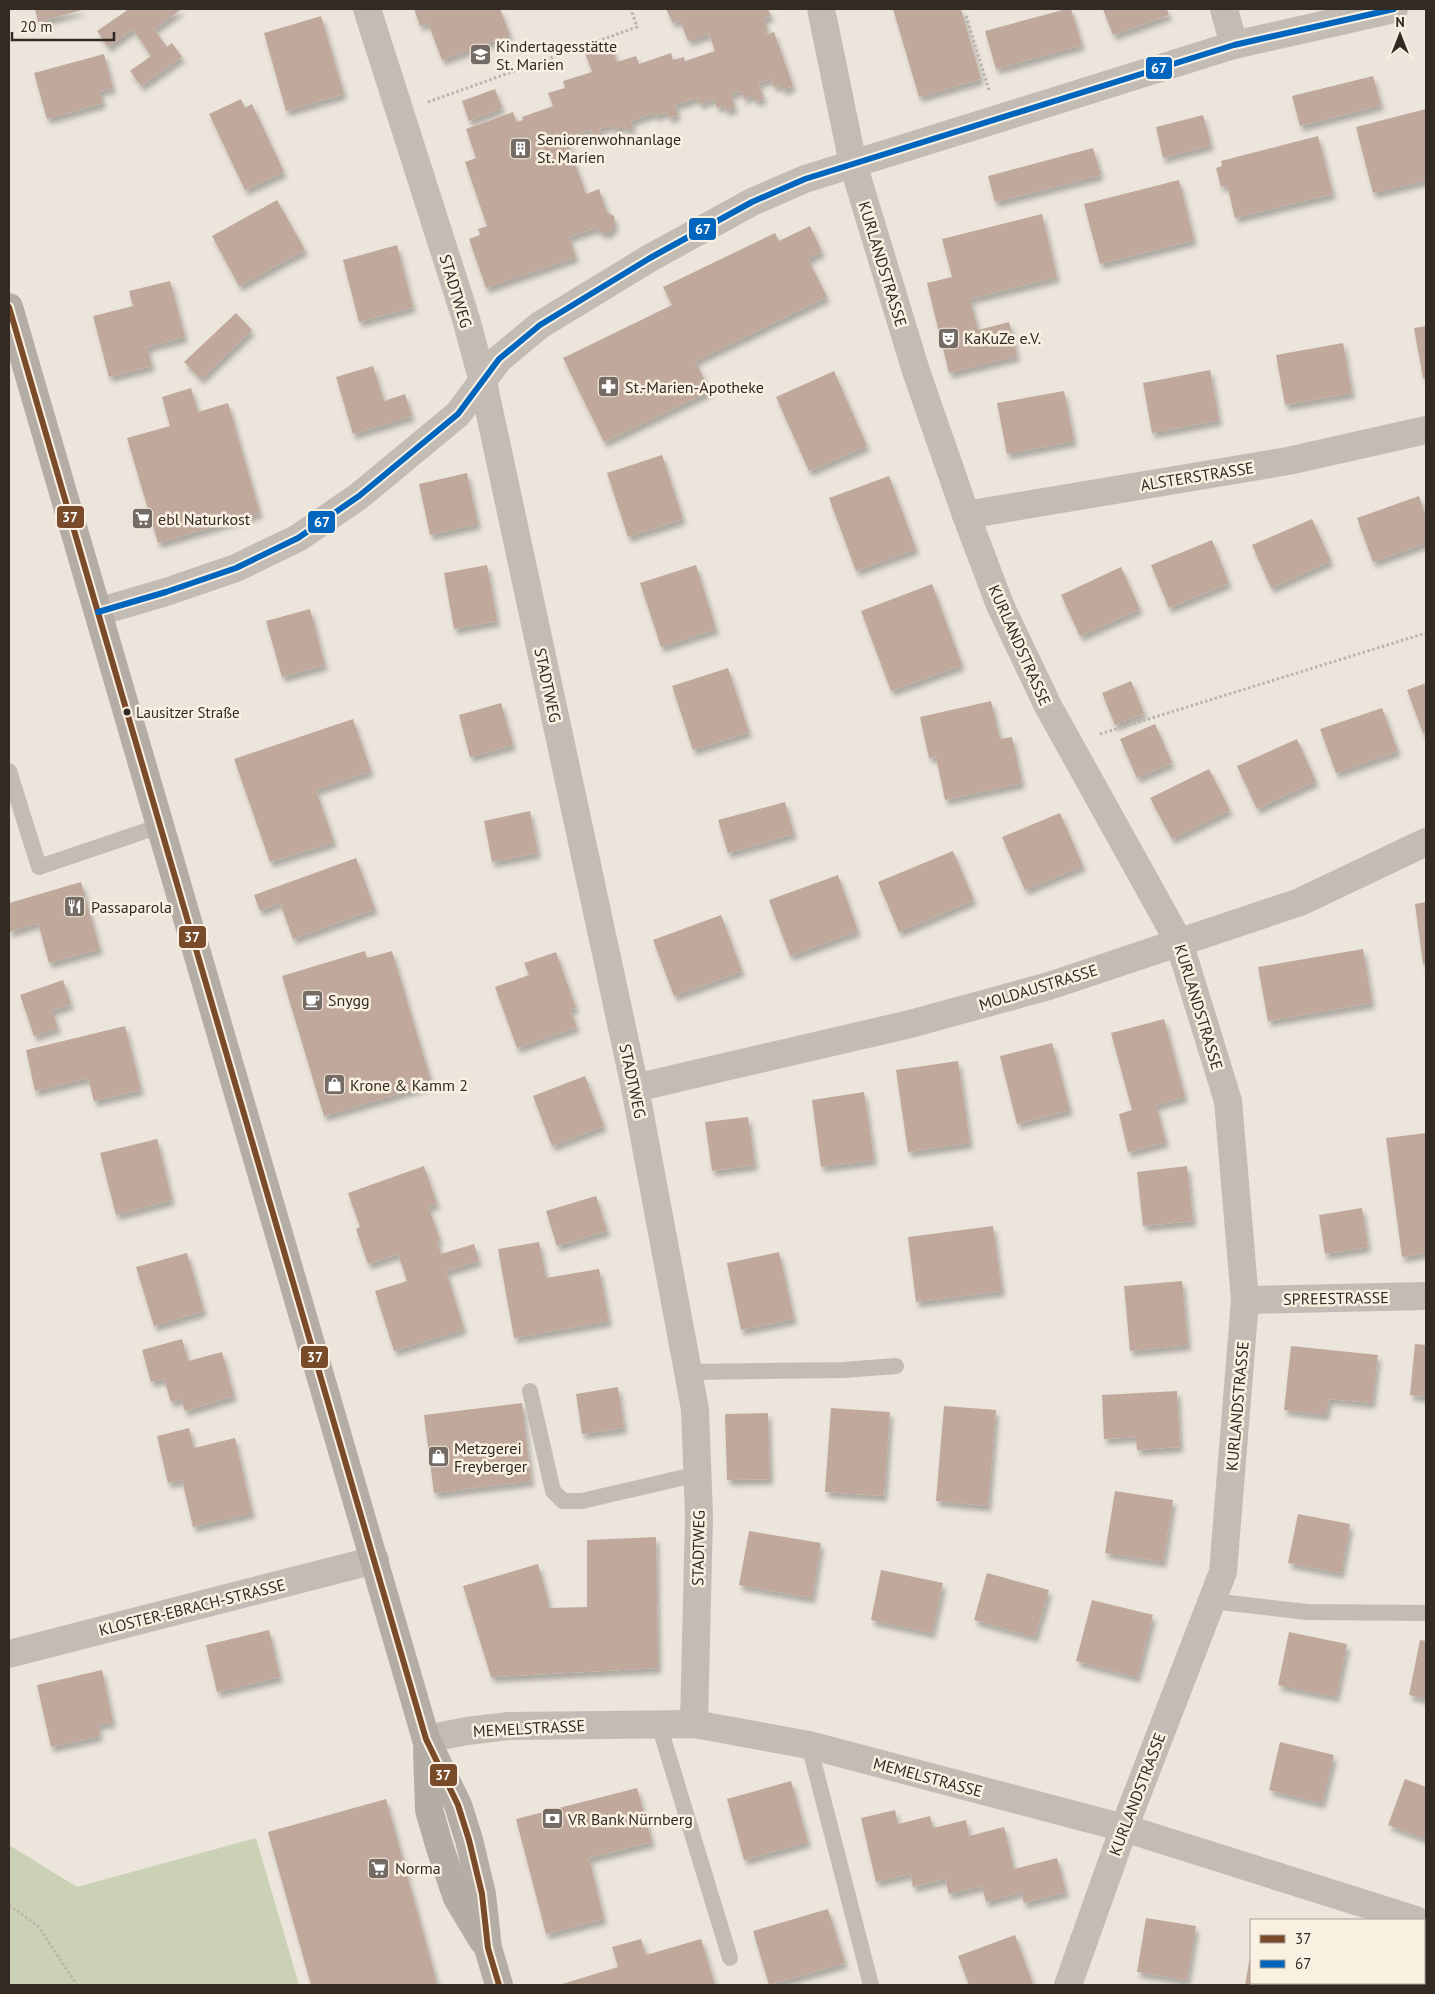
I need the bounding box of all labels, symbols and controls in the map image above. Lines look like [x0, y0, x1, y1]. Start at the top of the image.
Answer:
scale bar [12, 10, 115, 42]
north arrow [1375, 10, 1425, 60]
text: N [1395, 13, 1405, 31]
text: 20 m [20, 17, 53, 36]
place label: Kindertagesstätte St. Marien [496, 36, 617, 74]
school or university icon: Kindertagesstätte St. Marien [468, 43, 492, 67]
line badge: 67 [1145, 56, 1173, 80]
text: 67 [1151, 59, 1167, 77]
place label: Seniorenwohnanlage St. Marien [537, 129, 681, 167]
building icon: Seniorenwohnanlage St. Marien [509, 136, 533, 160]
street label: KURLANDSTRASSE [854, 199, 912, 329]
line badge: 67 [688, 217, 717, 241]
text: 67 [695, 220, 711, 238]
street label: STADTWEG [435, 252, 477, 330]
theatre icon: KaKuZe e.V. [936, 326, 960, 350]
place label: KaKuZe e.V. [964, 328, 1041, 348]
pharmacy icon: St.-Marien-Apotheke [597, 375, 621, 399]
place label: St.-Marien-Apotheke [625, 377, 764, 397]
street label: ALSTERSTRASSE [1139, 457, 1255, 495]
line badge: 37 [56, 505, 85, 529]
supermarket icon: ebl Naturkost [130, 507, 154, 531]
text: 37 [62, 508, 78, 526]
place label: ebl Naturkost [158, 509, 251, 529]
line badge: 67 [307, 510, 336, 534]
text: 67 [314, 513, 330, 531]
street label: KURLANDSTRASSE [984, 582, 1056, 708]
street label: STADTWEG [530, 646, 566, 724]
place label: Lausitzer Straße [136, 703, 240, 722]
marker: Lausitzer Straße [122, 707, 132, 717]
restaurant icon: Passaparola [63, 895, 87, 919]
place label: Passaparola [91, 897, 172, 917]
line badge: 37 [178, 925, 207, 949]
text: 37 [184, 928, 200, 946]
street label: KURLANDSTRASSE [1170, 942, 1228, 1072]
street label: MOLDAUSTRASSE [976, 959, 1100, 1015]
cafe icon: Snygg [300, 988, 324, 1012]
place label: Snygg [328, 990, 370, 1010]
street label: STADTWEG [615, 1042, 651, 1120]
shop icon: Krone & Kamm 2 [322, 1073, 346, 1097]
place label: Krone & Kamm 2 [350, 1075, 468, 1095]
street label: SPREESTRASSE [1283, 1287, 1389, 1309]
street label: KURLANDSTRASSE [1221, 1340, 1253, 1472]
line badge: 37 [300, 1345, 329, 1369]
text: 37 [307, 1348, 323, 1366]
place label: Metzgerei Freyberger [454, 1438, 528, 1476]
shop icon: Metzgerei Freyberger [426, 1445, 450, 1469]
street label: STADTWEG [687, 1510, 709, 1586]
street label: KLOSTER-EBRACH-STRASSE [97, 1574, 287, 1640]
street label: MEMELSTRASSE [472, 1715, 586, 1741]
street label: KURLANDSTRASSE [1104, 1730, 1170, 1858]
street label: MEMELSTRASSE [871, 1753, 985, 1801]
line badge: 37 [429, 1763, 458, 1787]
text: 37 [435, 1766, 451, 1784]
bank icon: VR Bank Nürnberg [540, 1807, 564, 1831]
place label: VR Bank Nürnberg [567, 1809, 693, 1829]
supermarket icon: Norma [367, 1856, 391, 1880]
place label: Norma [395, 1858, 441, 1878]
legend [1250, 1919, 1425, 1984]
text: 37 [1295, 1929, 1311, 1948]
text: 67 [1295, 1954, 1311, 1973]

